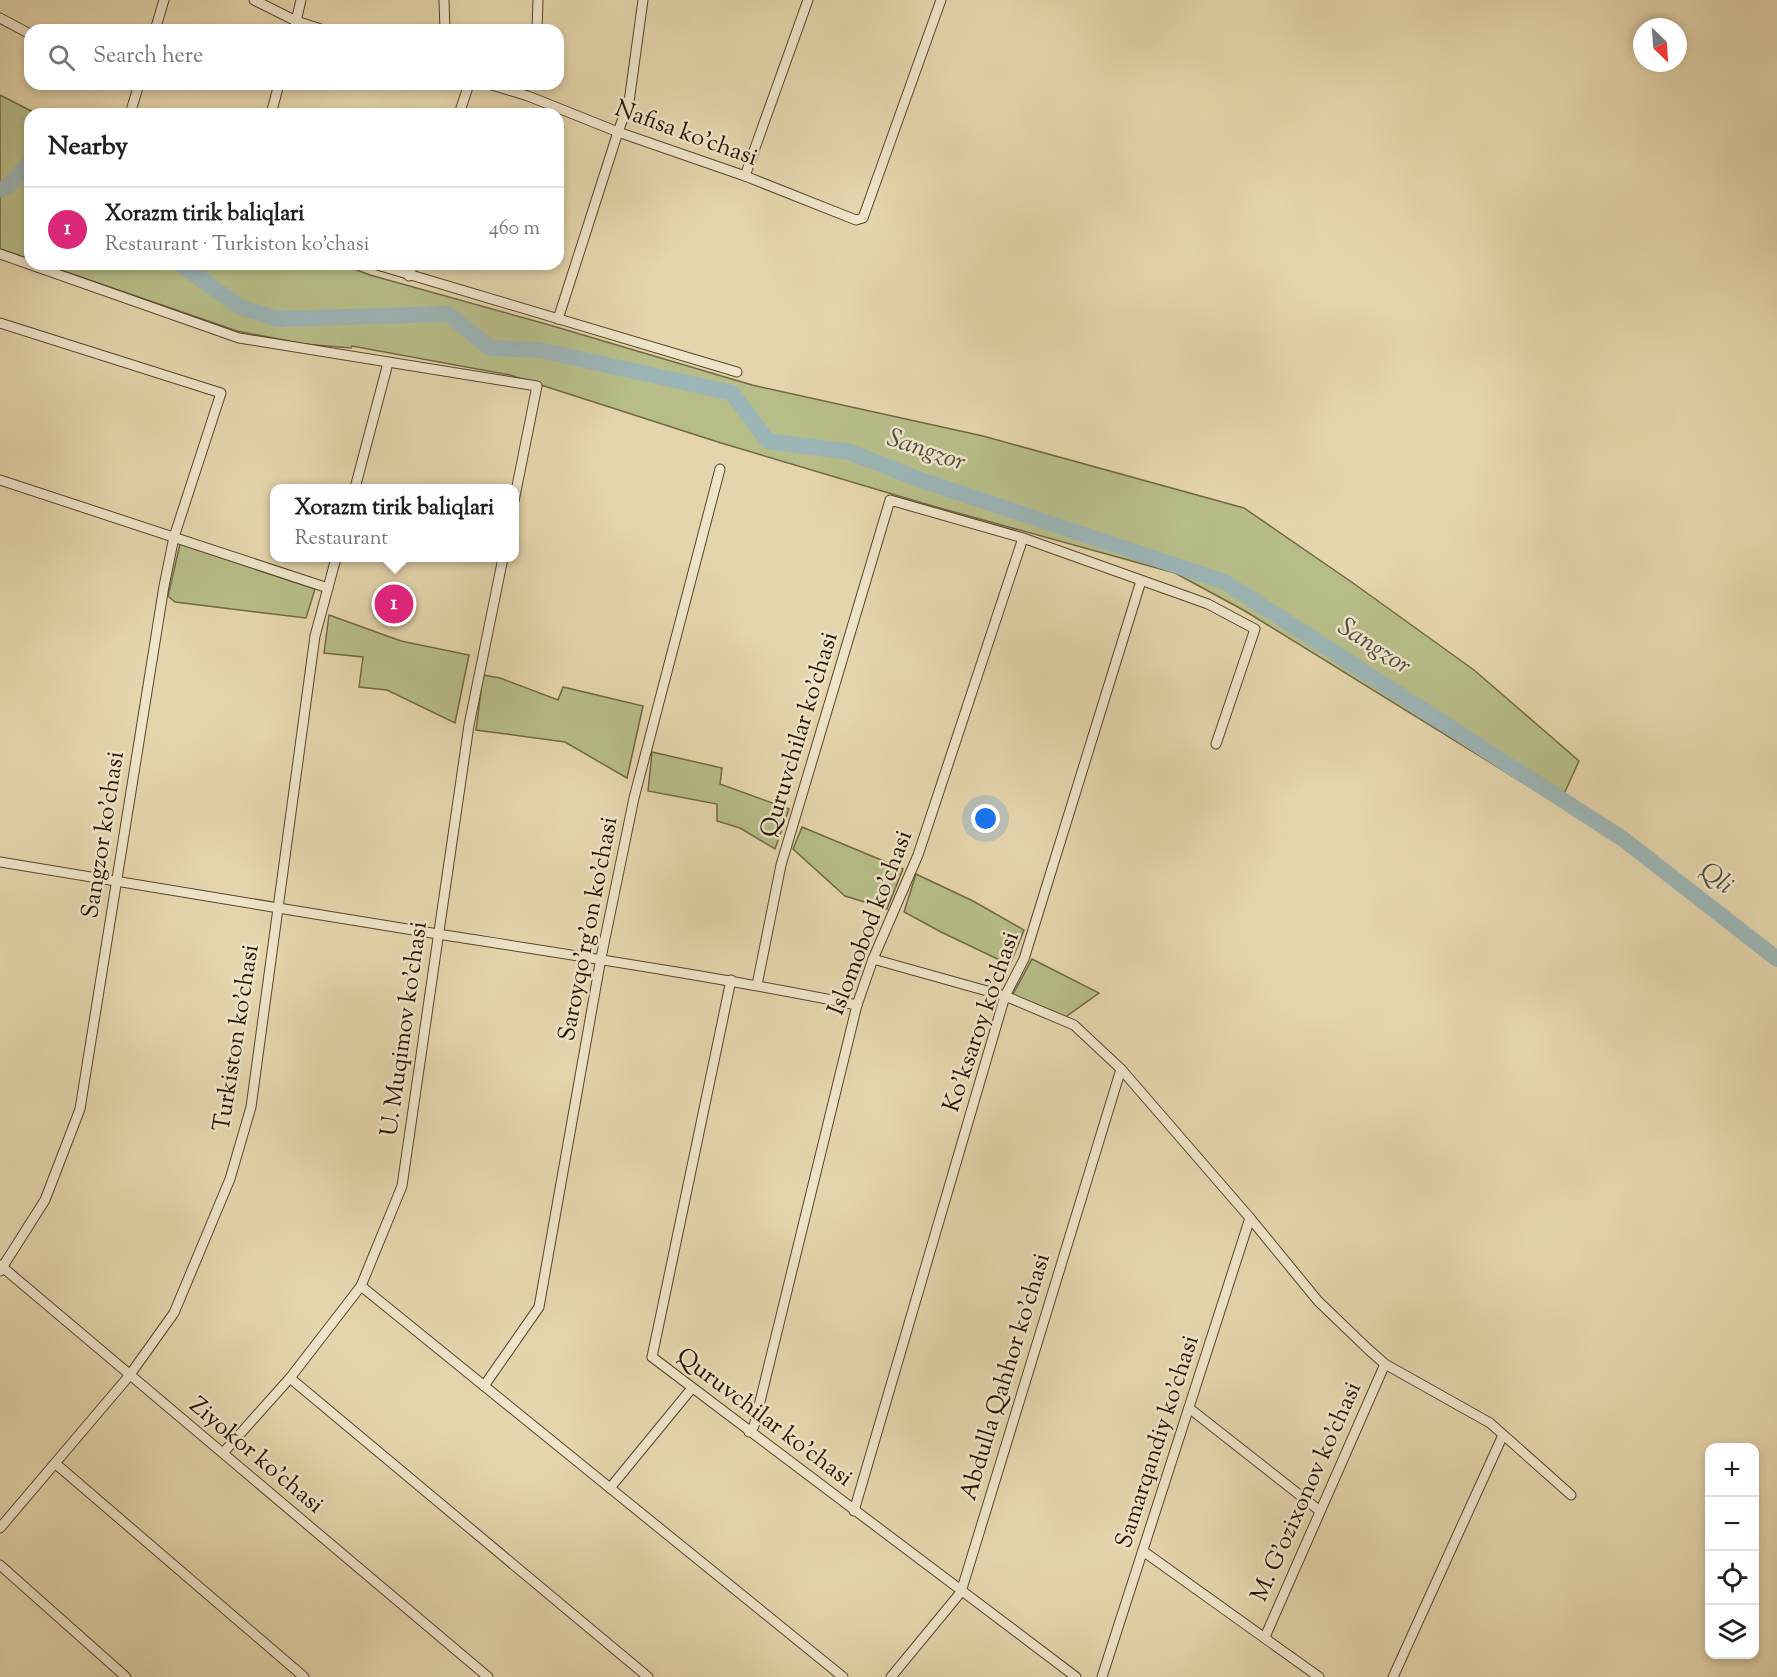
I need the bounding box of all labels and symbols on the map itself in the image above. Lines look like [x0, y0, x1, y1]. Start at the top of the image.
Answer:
north arrow [1633, 18, 1687, 72]
street label: Nafisa ko'chasi [610, 92, 763, 176]
water label: Sangzor [882, 420, 970, 482]
pin: 1 [374, 582, 414, 626]
water label: Sangzor [1330, 609, 1418, 685]
street label: Quruvchilar ko'chasi [753, 628, 847, 842]
street label: Sangzor ko'chasi [74, 749, 134, 921]
your location [971, 804, 1000, 833]
street label: Saroyqo'rg'on ko'chasi [551, 814, 627, 1044]
street label: Islomobod ko'chasi [820, 825, 922, 1020]
water label: Qli [1691, 854, 1741, 904]
street label: U. Muqimov ko'chasi [373, 919, 437, 1139]
street label: Ko'ksaroy ko'chasi [935, 927, 1029, 1117]
street label: Turkiston ko'chasi [205, 942, 269, 1134]
street label: Abdulla Qahhor ko'chasi [952, 1249, 1060, 1505]
street label: Samarqandiy ko'chasi [1108, 1331, 1209, 1553]
street label: Quruvchilar ko'chasi [669, 1340, 860, 1496]
street label: M. G'ozixonov ko'chasi [1243, 1376, 1371, 1607]
street label: Ziyokor ko'chasi [181, 1390, 331, 1522]

